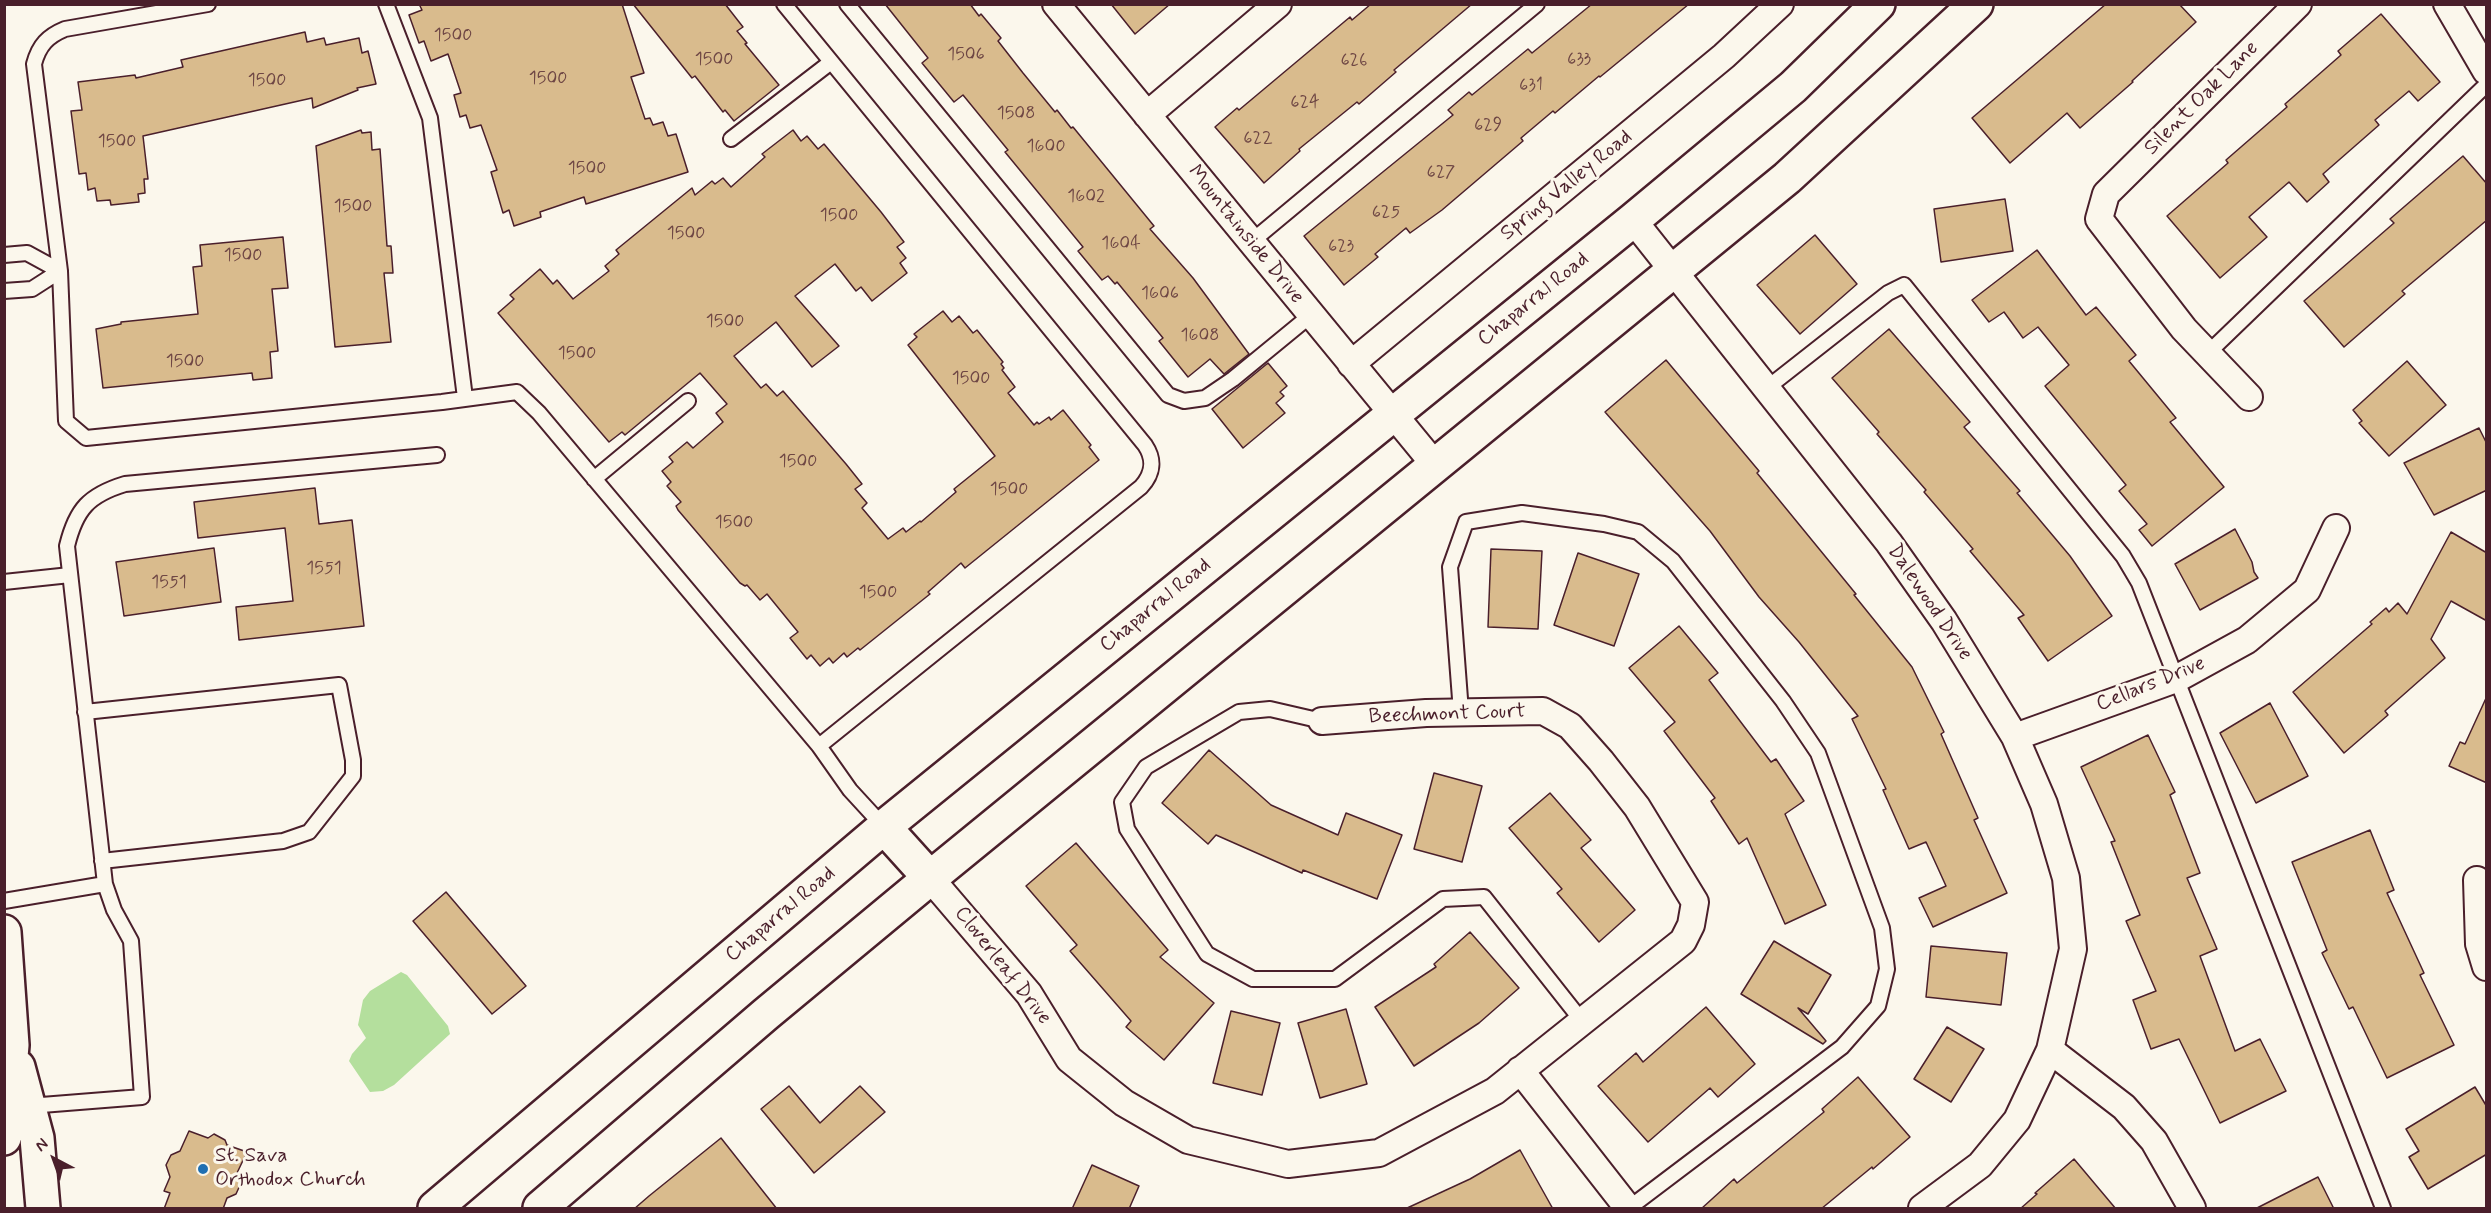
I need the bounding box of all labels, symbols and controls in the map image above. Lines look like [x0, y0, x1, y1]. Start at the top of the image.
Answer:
house number: 1500 [434, 25, 472, 47]
street label: Silent Oak Lane [2140, 37, 2264, 161]
house number: 1506 [947, 44, 985, 66]
house number: 1500 [695, 49, 733, 71]
house number: 633 [1567, 49, 1591, 71]
house number: 626 [1340, 50, 1368, 72]
house number: 1500 [529, 68, 567, 90]
house number: 1500 [248, 70, 286, 92]
house number: 631 [1519, 75, 1543, 97]
house number: 624 [1290, 92, 1320, 114]
house number: 1508 [997, 103, 1035, 125]
house number: 629 [1474, 115, 1502, 137]
street label: Spring Valley Road [1496, 125, 1638, 247]
house number: 622 [1243, 128, 1273, 150]
house number: 1500 [98, 131, 136, 153]
house number: 1600 [1027, 136, 1065, 158]
house number: 1500 [568, 158, 606, 180]
street label: Mountainside Drive [1181, 161, 1309, 309]
house number: 627 [1427, 162, 1455, 184]
house number: 1602 [1067, 186, 1105, 208]
house number: 1500 [334, 196, 372, 218]
house number: 625 [1372, 202, 1400, 224]
house number: 1500 [820, 205, 858, 227]
house number: 1500 [667, 223, 705, 245]
house number: 1604 [1101, 233, 1141, 255]
house number: 623 [1328, 236, 1354, 258]
house number: 1500 [224, 245, 262, 267]
street label: Chaparral Road [1473, 247, 1595, 353]
house number: 1606 [1141, 283, 1179, 305]
house number: 1500 [706, 311, 744, 333]
house number: 1608 [1181, 325, 1219, 347]
house number: 1500 [558, 343, 596, 365]
house number: 1500 [166, 351, 204, 373]
house number: 1500 [952, 368, 990, 390]
house number: 1500 [779, 451, 817, 473]
house number: 1500 [990, 479, 1028, 501]
house number: 1500 [715, 512, 753, 534]
street label: Dalewood Drive [1881, 540, 1977, 666]
street label: Chaparral Road [1095, 553, 1217, 659]
house number: 1551 [306, 558, 342, 580]
house number: 1551 [151, 572, 187, 594]
house number: 1500 [859, 582, 897, 604]
street label: Cellars Drive [2093, 652, 2209, 718]
street label: Beechmont Court [1368, 700, 1526, 730]
street label: Chaparral Road [721, 862, 841, 968]
street label: Cloverleaf Drive [948, 902, 1056, 1030]
north arrow [24, 1129, 84, 1189]
text: N [31, 1134, 53, 1156]
place label: St. Sava Orthodox Church [215, 1144, 366, 1194]
marker: St. Sava Orthodox Church [196, 1162, 210, 1176]

